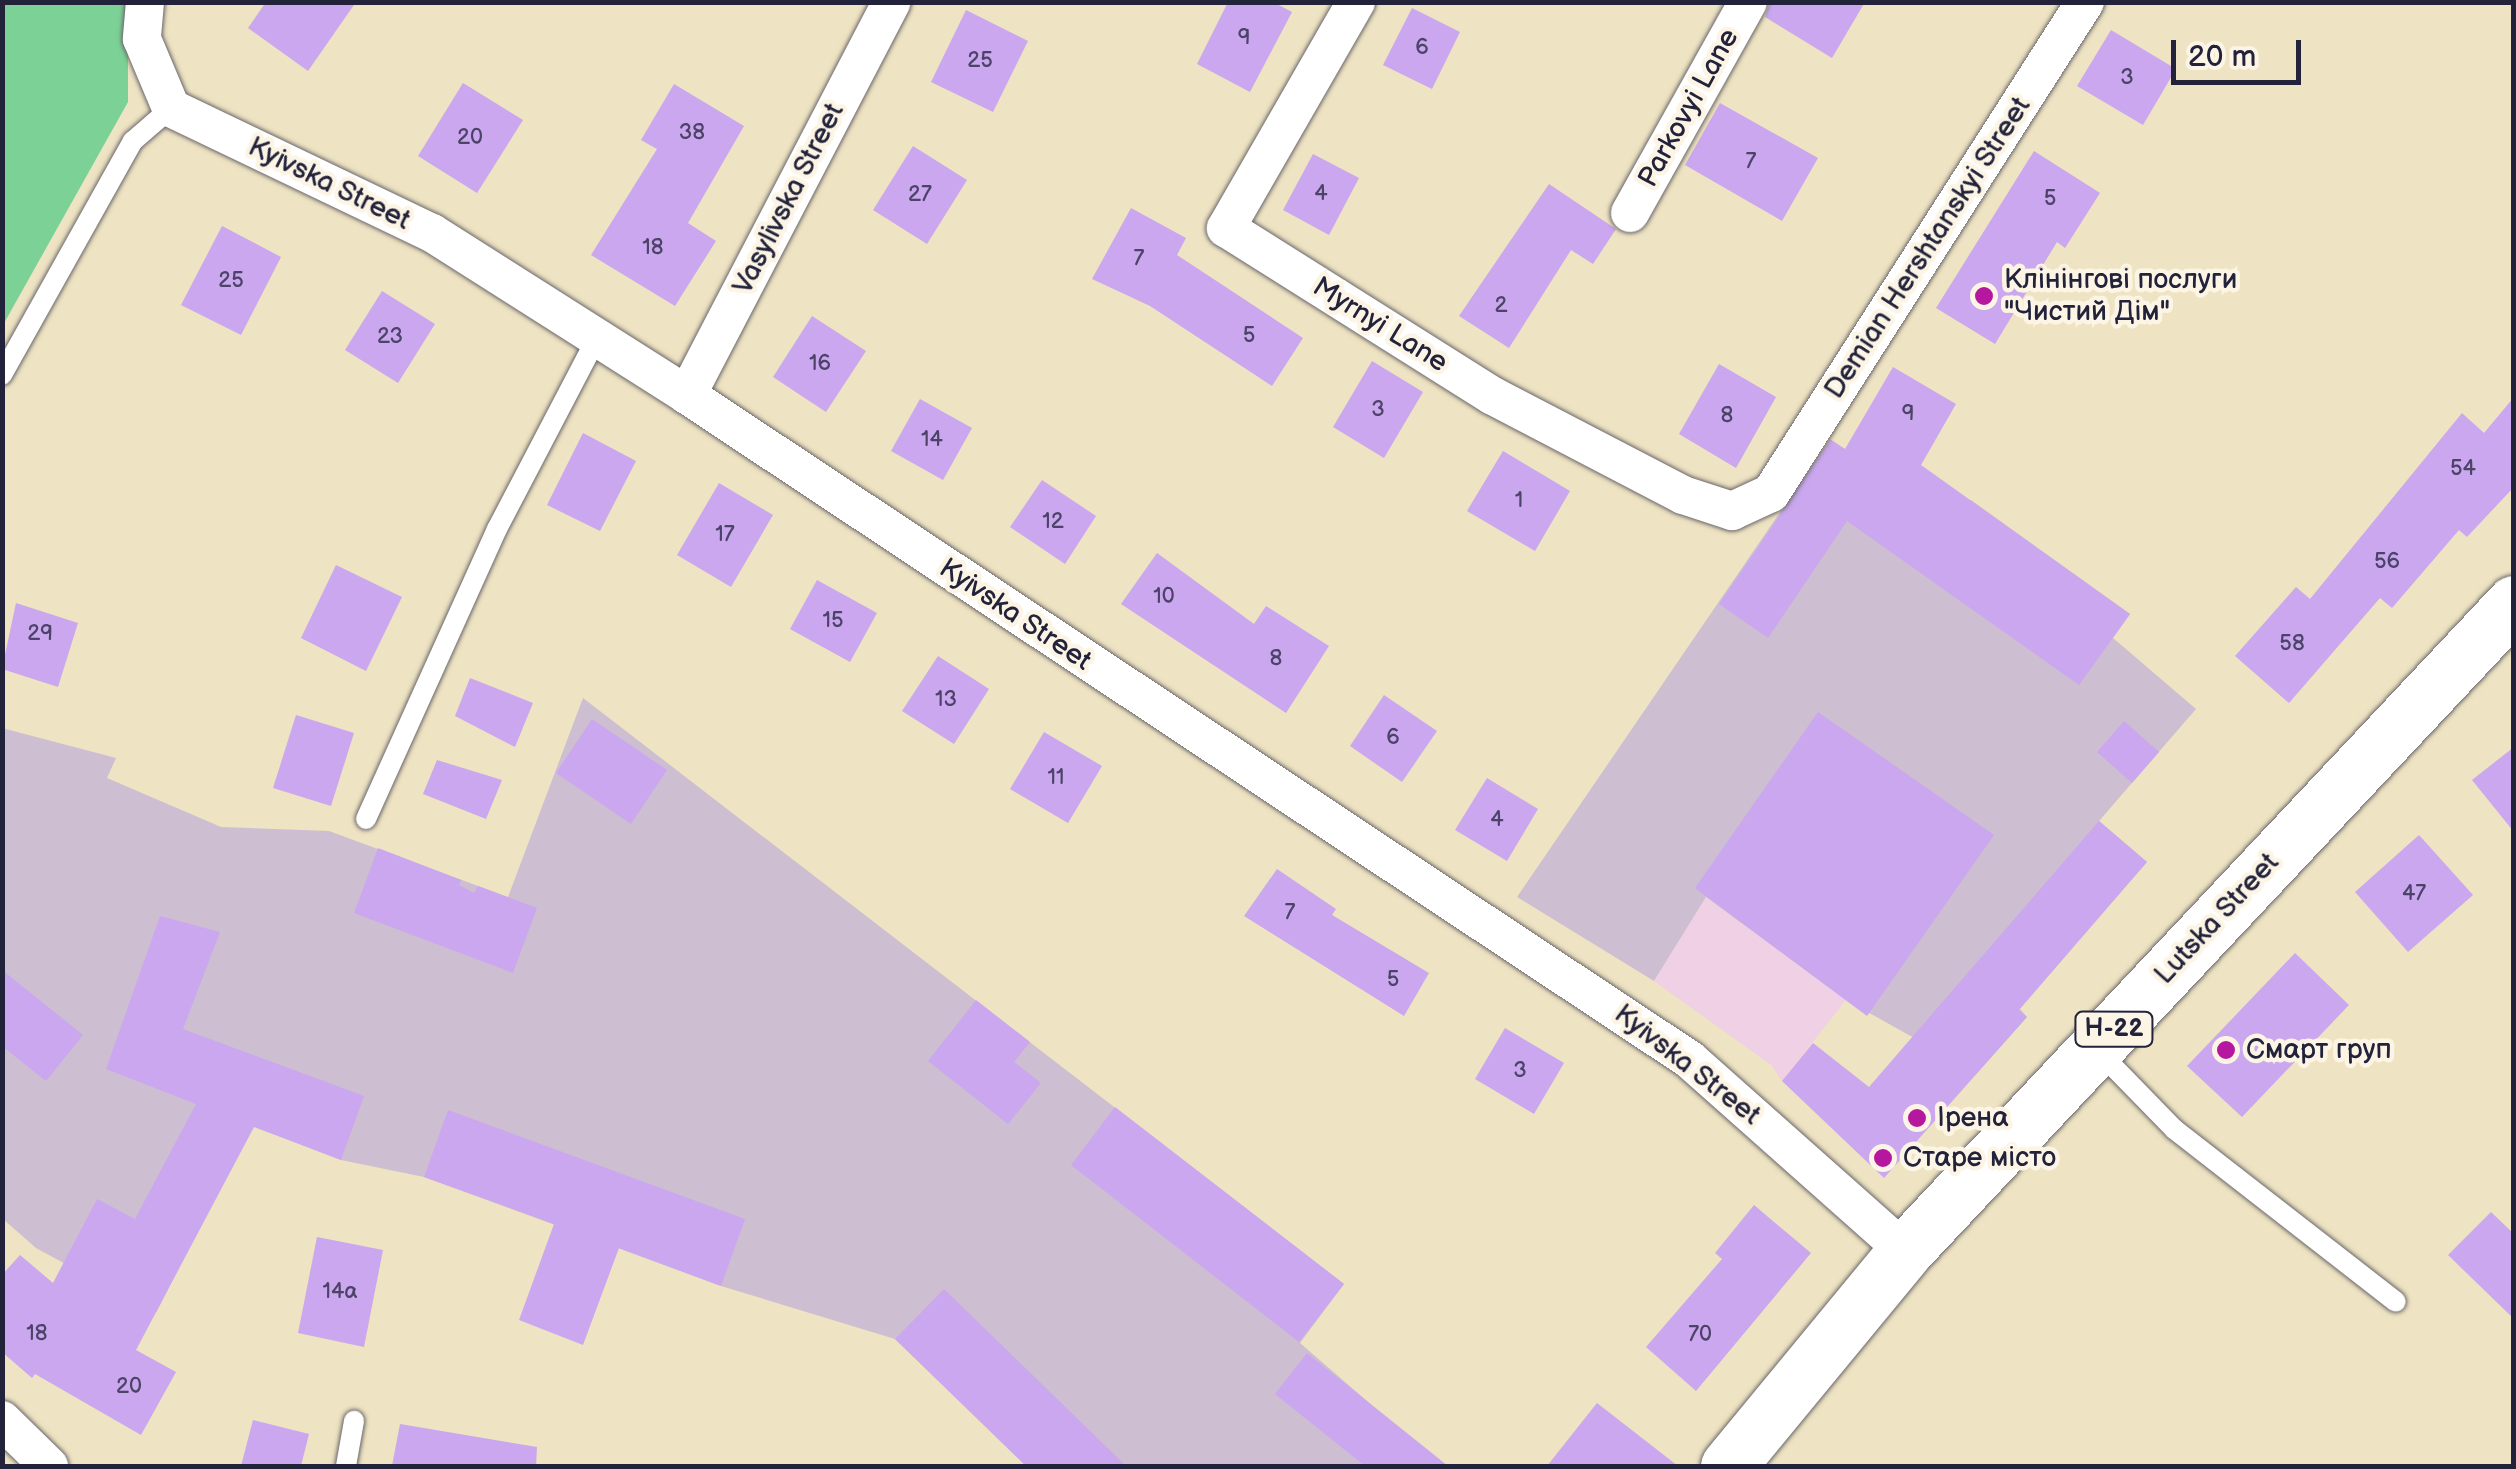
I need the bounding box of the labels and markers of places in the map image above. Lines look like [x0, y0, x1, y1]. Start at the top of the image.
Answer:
place label: Клінінгові послуги "Чистий Дім" [2004, 263, 2237, 329]
marker: Клінінгові послуги "Чистий Дім" [1973, 285, 1995, 307]
place label: Смарт груп [2246, 1033, 2392, 1067]
marker: Смарт груп [2215, 1039, 2237, 1061]
place label: Ірена [1937, 1101, 2009, 1135]
marker: Ірена [1906, 1107, 1928, 1129]
place label: Старе місто [1903, 1141, 2056, 1175]
marker: Старе місто [1872, 1147, 1894, 1169]

